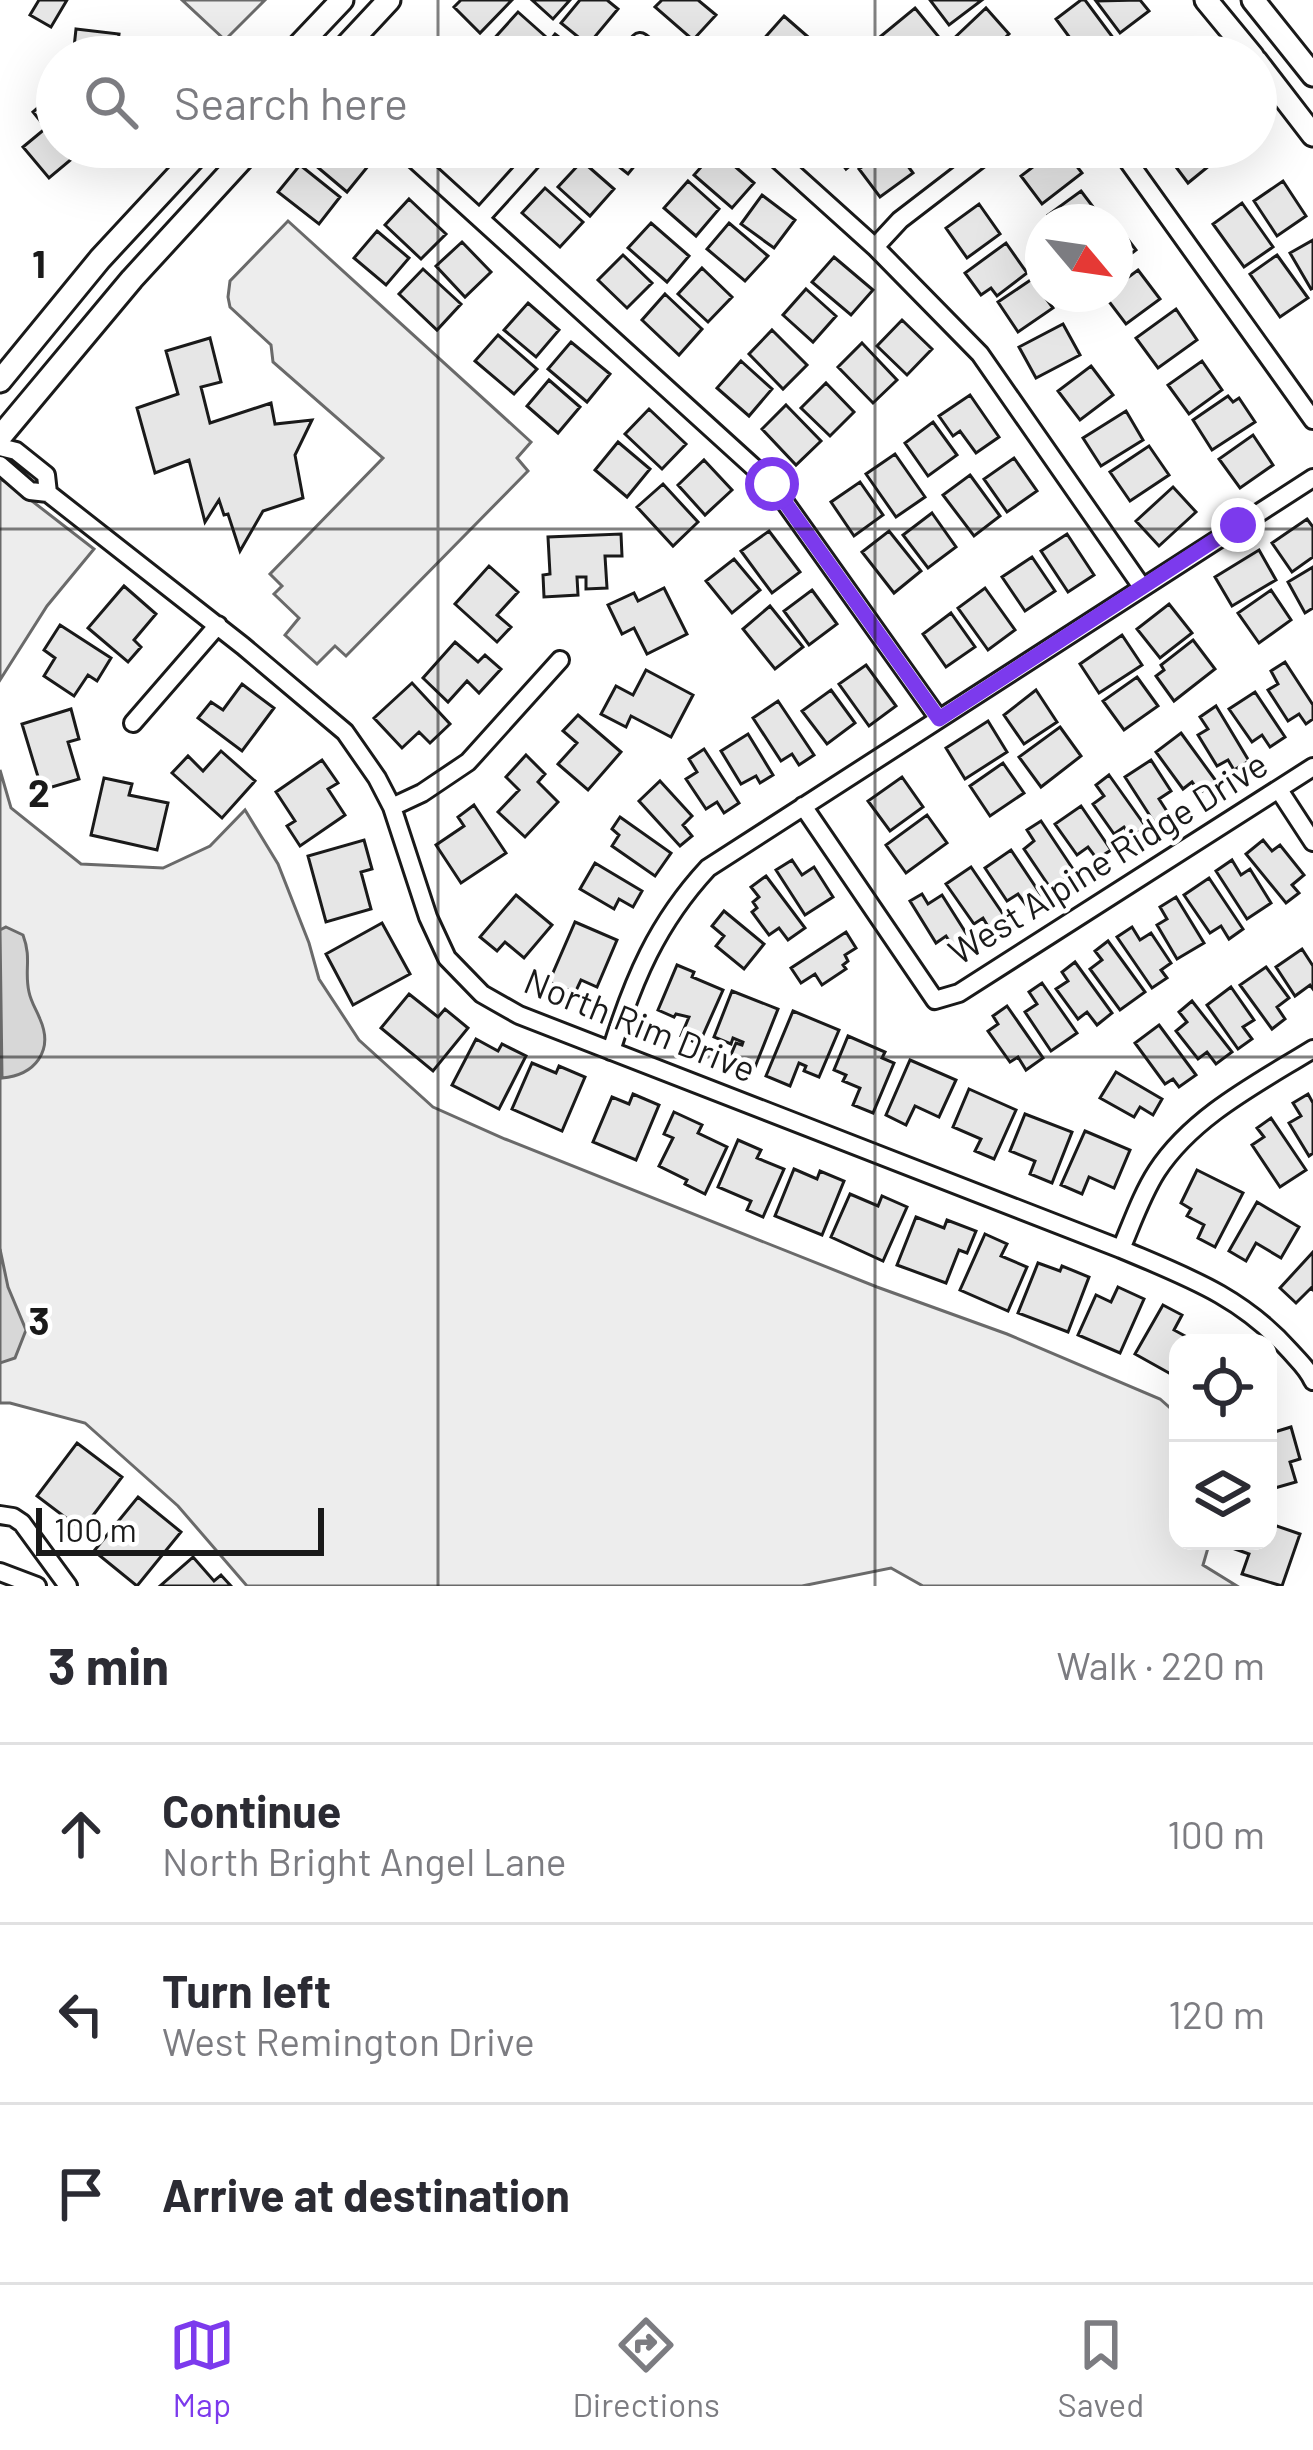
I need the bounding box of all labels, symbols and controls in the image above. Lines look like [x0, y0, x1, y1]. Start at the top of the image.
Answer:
search box [36, 36, 1277, 168]
icon: search [78, 69, 144, 135]
text: Search here [174, 75, 408, 129]
north arrow [1025, 204, 1133, 312]
text: 1 [32, 239, 46, 286]
route start [745, 457, 799, 511]
route end [1211, 498, 1265, 552]
street label: West Alpine Ridge Drive [940, 741, 1275, 972]
text: 2 [28, 768, 50, 815]
street label: North Rim Drive [519, 958, 763, 1090]
text: 3 [28, 1296, 50, 1343]
map controls [1169, 1334, 1277, 1550]
button: locate [1169, 1334, 1277, 1442]
button: layers [1169, 1442, 1277, 1550]
scale bar [36, 1502, 324, 1555]
text: 100 m [54, 1509, 137, 1549]
text: 3 min [48, 1634, 169, 1695]
text: Walk · 220 m [1056, 1641, 1265, 1688]
text: Continue [162, 1783, 341, 1837]
icon: ahead [48, 1801, 114, 1867]
text: 100 m [1167, 1810, 1265, 1857]
text: North Bright Angel Lane [162, 1837, 567, 1884]
text: Turn left [162, 1963, 331, 2017]
icon: left [48, 1981, 114, 2047]
text: 120 m [1168, 1990, 1265, 2037]
text: West Remington Drive [162, 2017, 535, 2064]
icon: arrive [48, 2161, 114, 2227]
text: Arrive at destination [162, 2167, 570, 2221]
tab: Map [169, 2312, 235, 2424]
tab: Directions [572, 2312, 720, 2424]
tab: Saved [1058, 2312, 1144, 2424]

